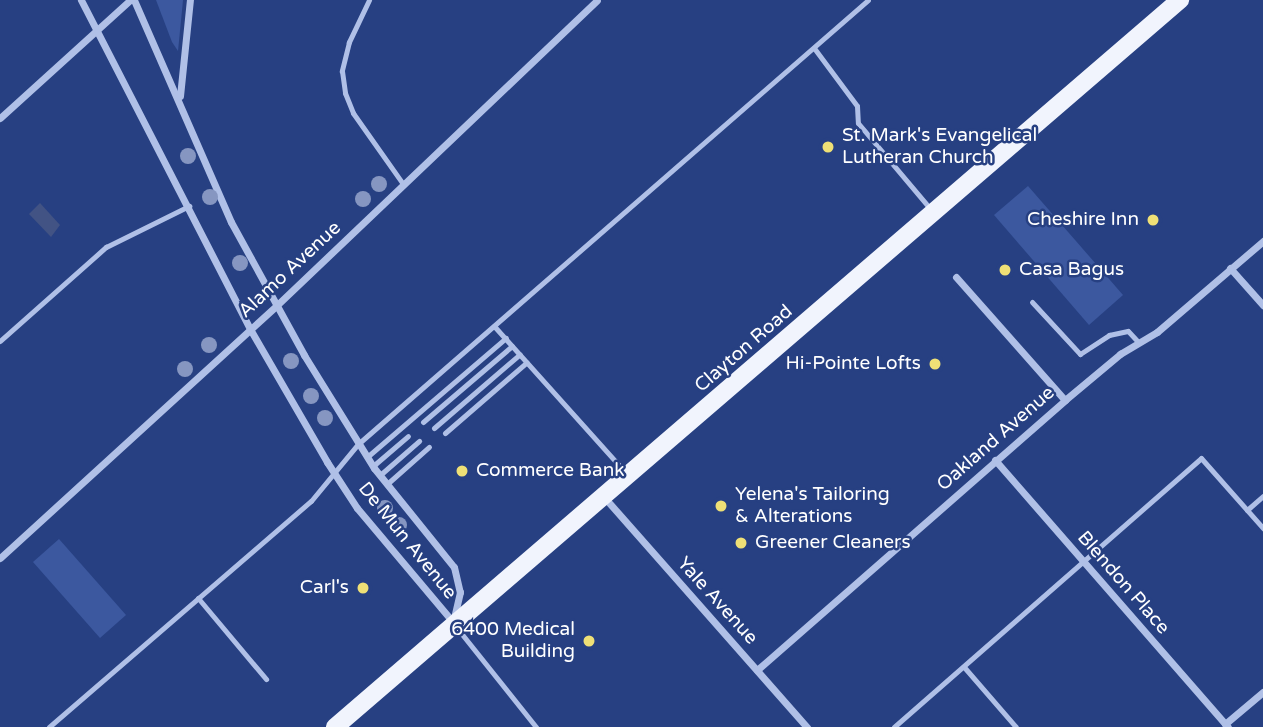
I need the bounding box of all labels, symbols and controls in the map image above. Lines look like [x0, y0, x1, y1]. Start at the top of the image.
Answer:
place label: St. Mark's Evangelical Lutheran Church [842, 125, 1037, 169]
marker: St. Mark's Evangelical Lutheran Church [820, 139, 836, 155]
place label: Cheshire Inn [1027, 209, 1139, 231]
marker: Cheshire Inn [1145, 212, 1161, 228]
street label: Alamo Avenue [234, 217, 346, 323]
place label: Casa Bagus [1019, 259, 1124, 281]
marker: Casa Bagus [997, 262, 1013, 278]
street label: Clayton Road [690, 300, 798, 398]
place label: Hi-Pointe Lofts [786, 353, 921, 375]
marker: Hi-Pointe Lofts [927, 356, 943, 372]
street label: Oakland Avenue [933, 382, 1059, 496]
place label: Commerce Bank [476, 460, 625, 482]
marker: Commerce Bank [454, 463, 470, 479]
street label: De Mun Avenue [353, 478, 461, 604]
place label: Yelena's Tailoring & Alterations [735, 484, 890, 528]
marker: Yelena's Tailoring & Alterations [713, 498, 729, 514]
street label: Blendon Place [1072, 527, 1174, 639]
place label: Greener Cleaners [755, 532, 911, 554]
marker: Greener Cleaners [733, 535, 749, 551]
street label: Yale Avenue [672, 553, 762, 649]
place label: Carl's [300, 577, 349, 599]
marker: Carl's [355, 580, 371, 596]
place label: 6400 Medical Building [451, 619, 575, 663]
marker: 6400 Medical Building [581, 633, 597, 649]

